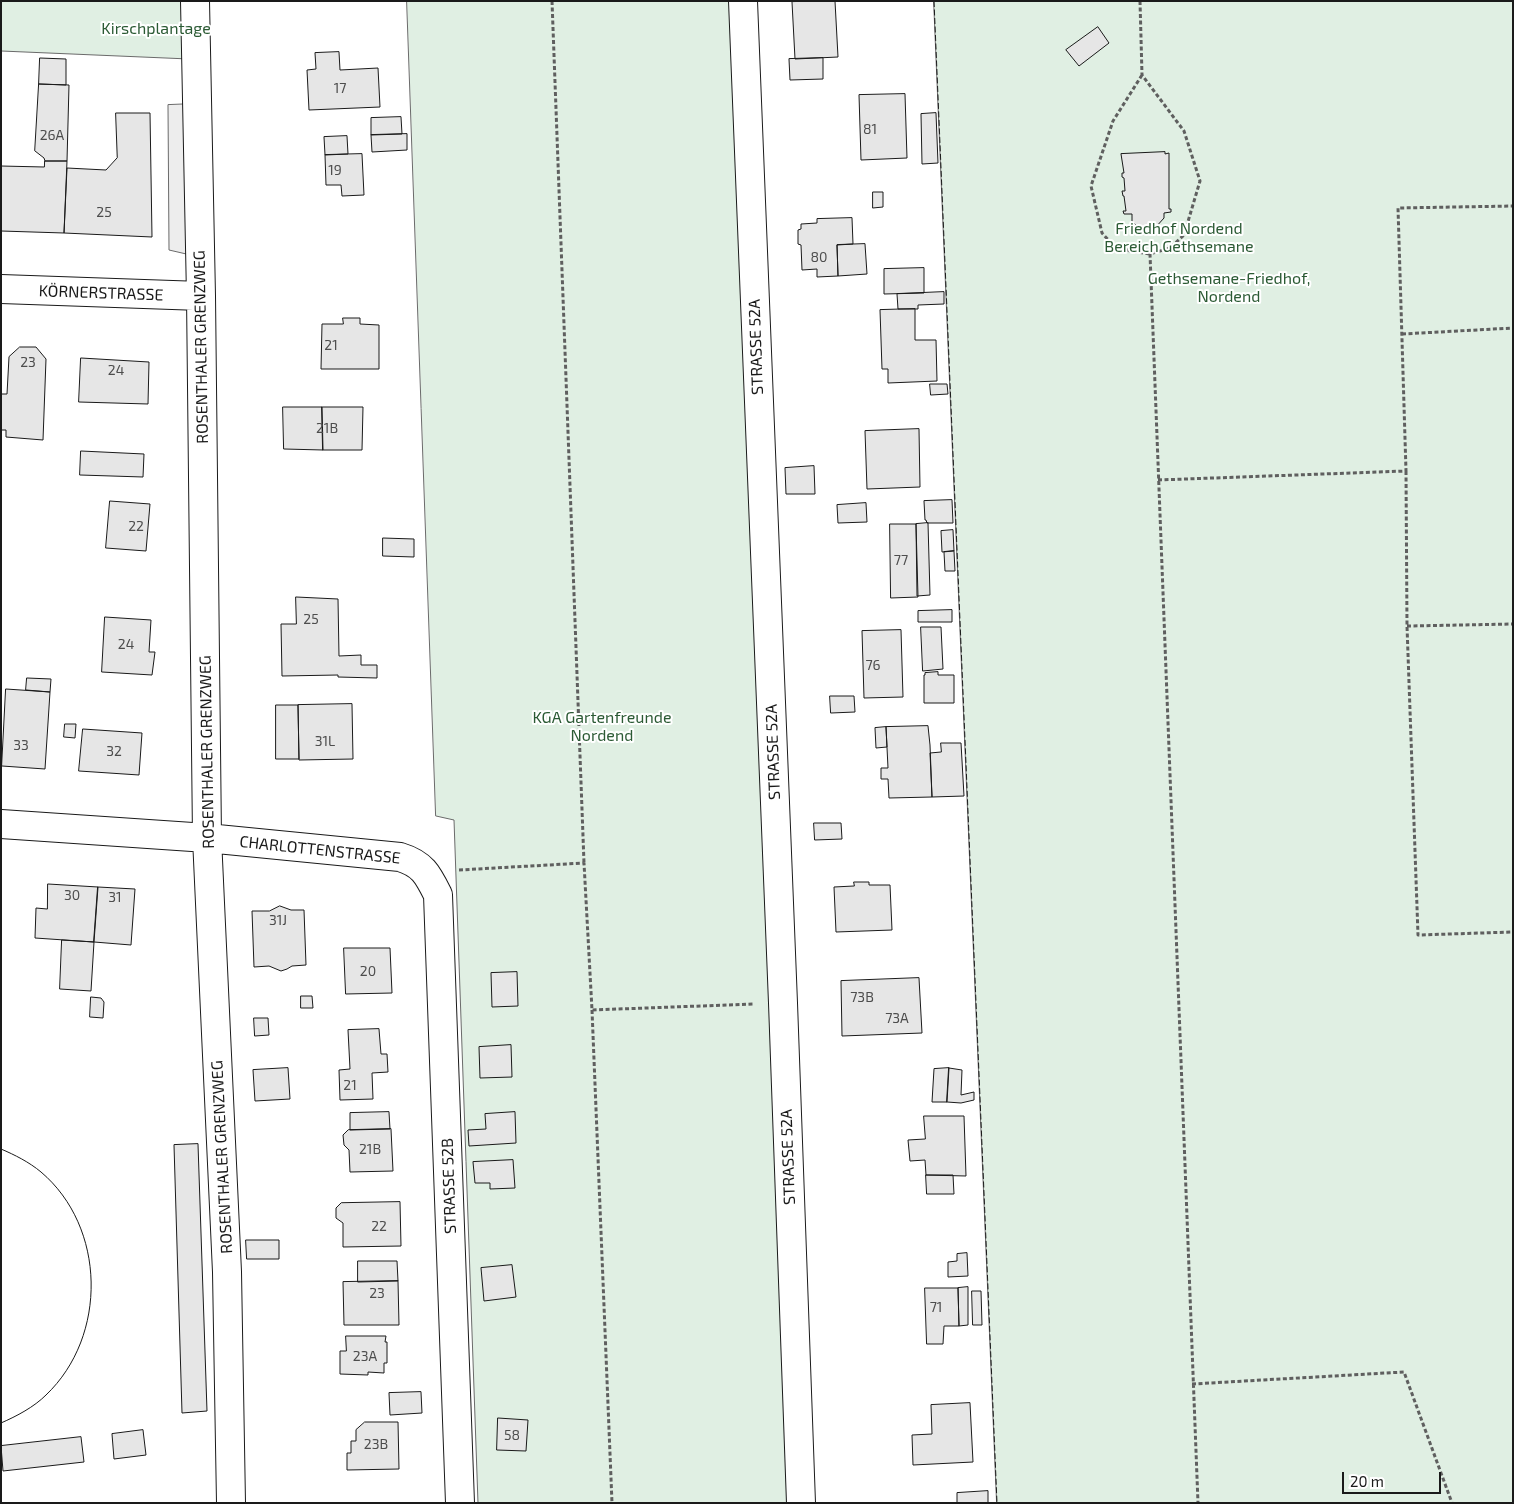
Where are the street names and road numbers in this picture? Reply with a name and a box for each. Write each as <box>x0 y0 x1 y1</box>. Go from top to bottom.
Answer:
street label: ROSENTHALER GRENZWEG <box>190 250 212 444</box>
street label: KÖRNERSTRASSE <box>38 281 164 305</box>
street label: STRASSE 52A <box>745 299 767 395</box>
street label: ROSENTHALER GRENZWEG <box>196 655 218 849</box>
street label: STRASSE 52A <box>762 704 784 800</box>
street label: CHARLOTTENSTRASSE <box>238 832 402 868</box>
street label: ROSENTHALER GRENZWEG <box>207 1060 237 1254</box>
street label: STRASSE 52A <box>777 1109 799 1205</box>
street label: STRASSE 52B <box>438 1138 460 1234</box>

